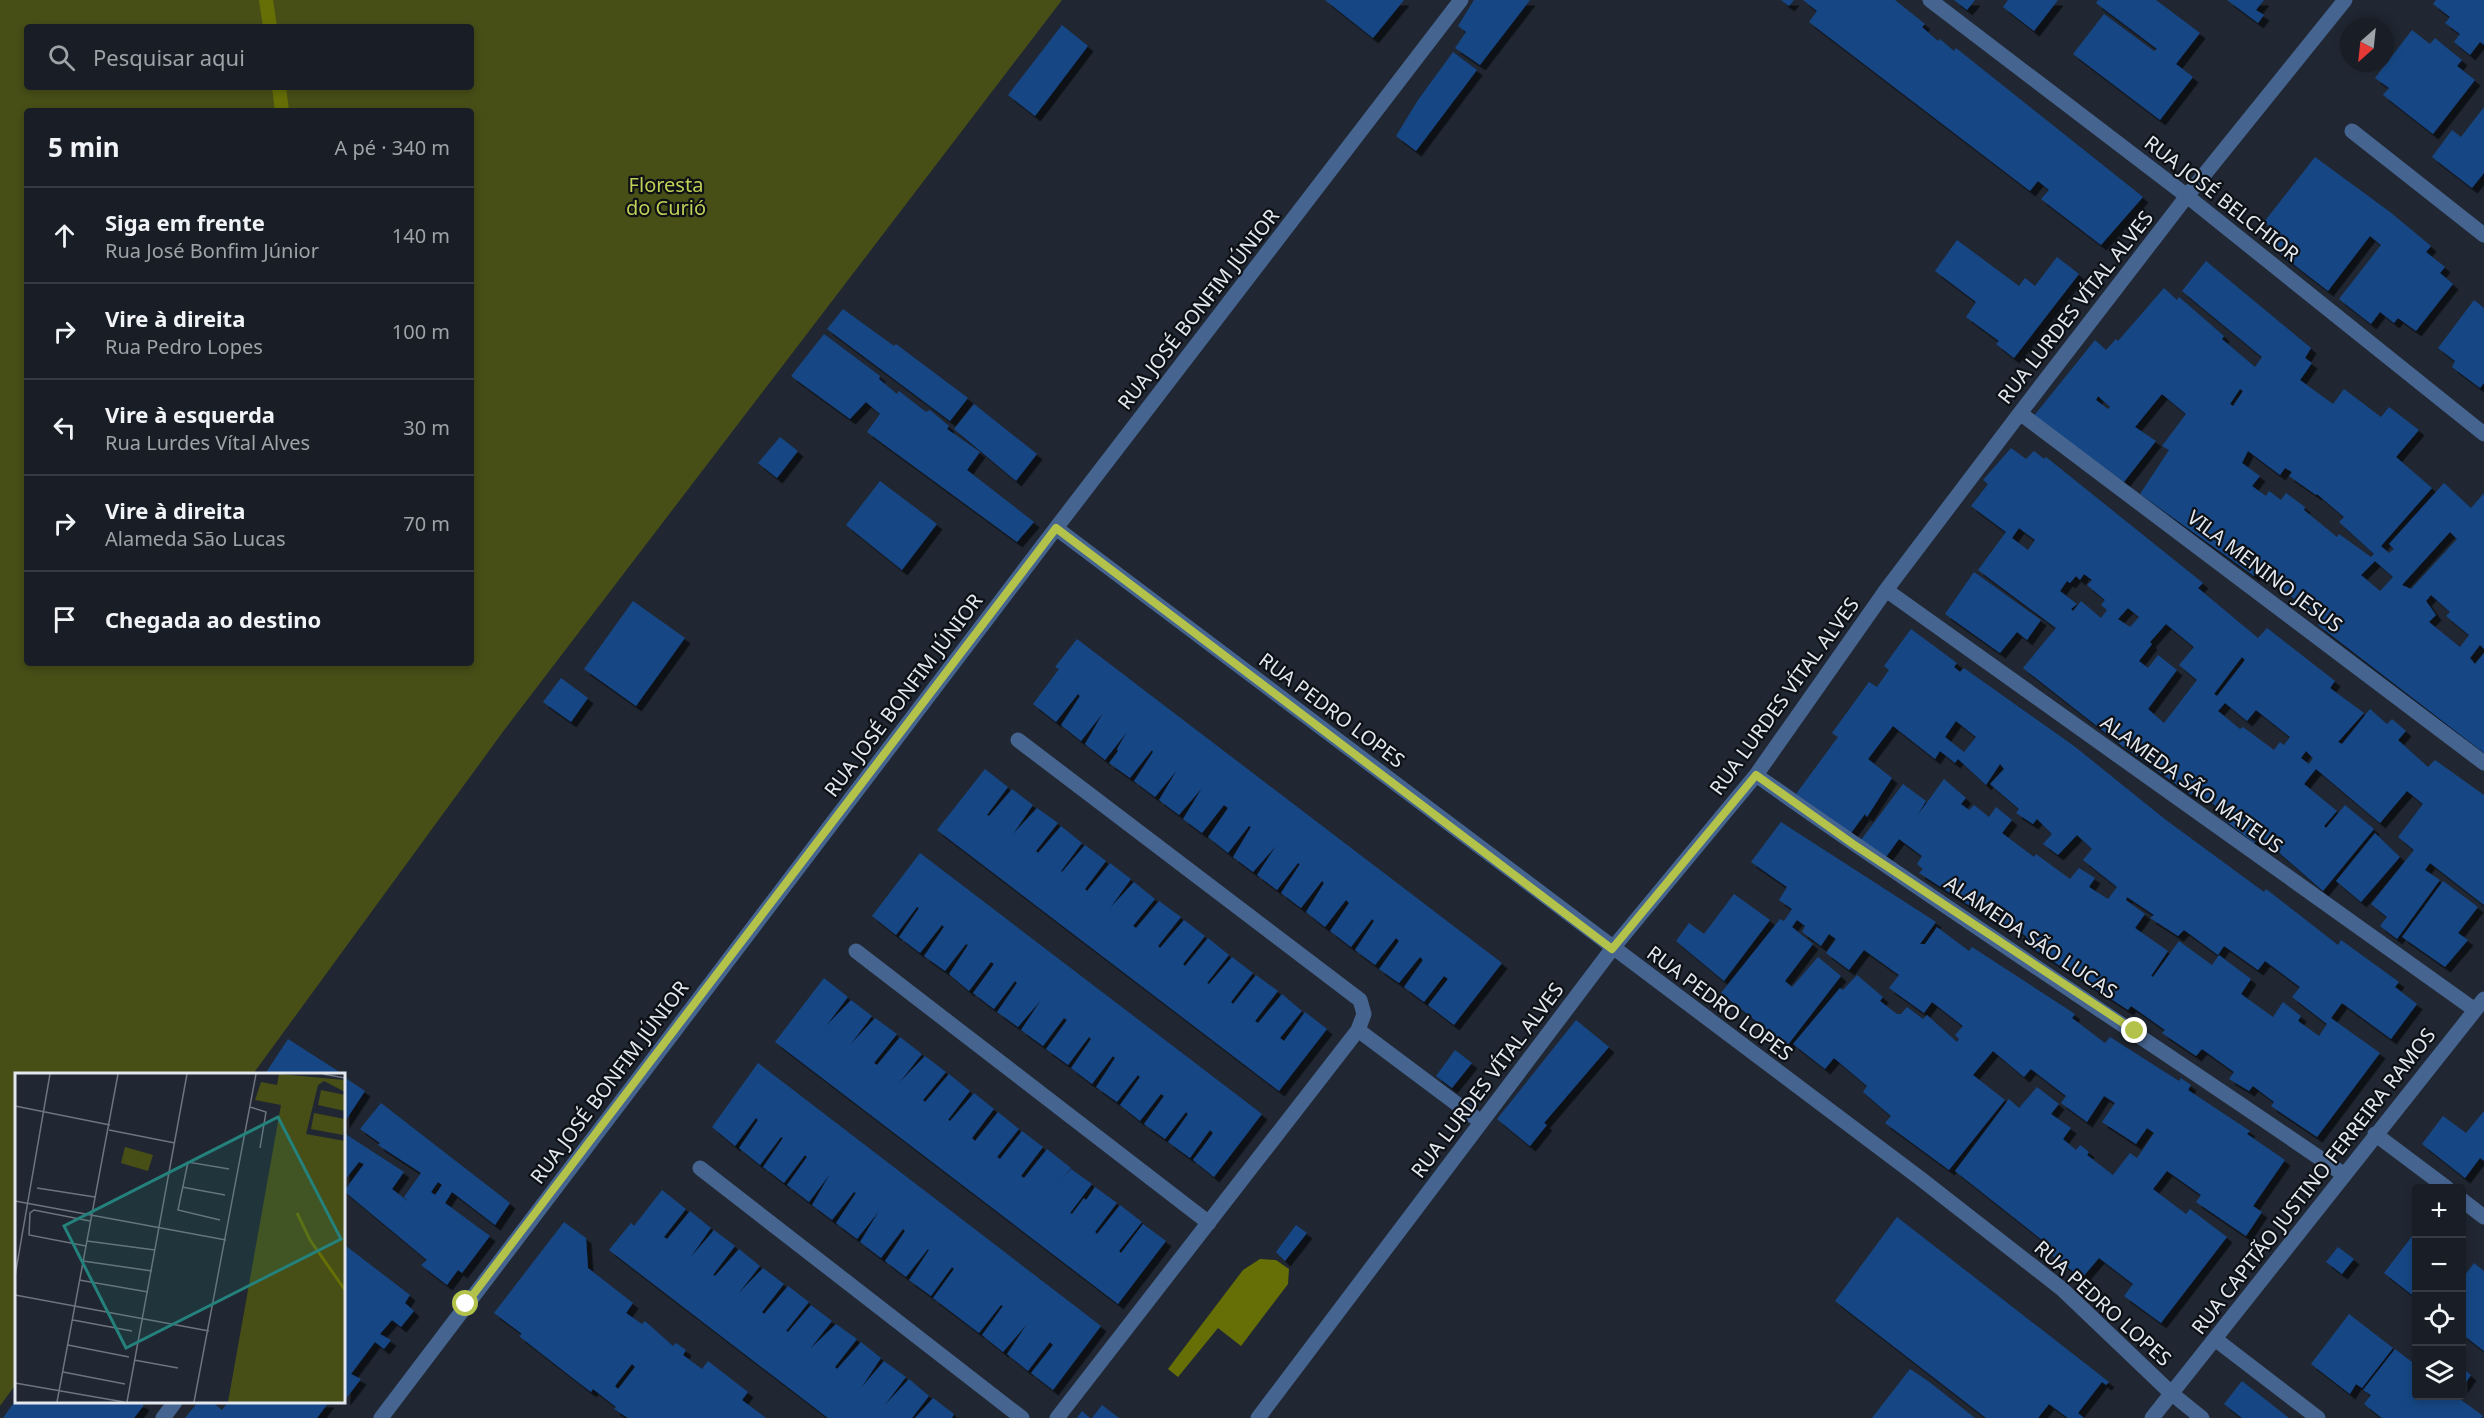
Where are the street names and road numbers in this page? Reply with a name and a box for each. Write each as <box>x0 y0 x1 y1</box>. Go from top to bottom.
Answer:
street label: RUA JOSÉ BELCHIOR <box>2139 129 2305 267</box>
street label: RUA JOSÉ BONFIM JÚNIOR <box>1111 203 1285 415</box>
street label: RUA LURDES VÍTAL ALVES <box>1991 205 2159 409</box>
street label: VILA MENINO JESUS <box>2182 504 2348 638</box>
street label: RUA JOSÉ BONFIM JÚNIOR <box>818 588 989 802</box>
street label: RUA LURDES VÍTAL ALVES <box>1703 592 1865 800</box>
street label: RUA PEDRO LOPES <box>1254 646 1410 774</box>
street label: ALAMEDA SÃO MATEUS <box>2095 709 2289 859</box>
street label: ALAMEDA SÃO LUCAS <box>1939 869 2123 1005</box>
street label: RUA PEDRO LOPES <box>1642 939 1798 1067</box>
street label: RUA JOSÉ BONFIM JÚNIOR <box>524 975 695 1189</box>
street label: RUA LURDES VÍTAL ALVES <box>1405 977 1569 1183</box>
street label: RUA CAPITÃO JUSTINO FERREIRA RAMOS <box>2185 1022 2441 1340</box>
street label: RUA PEDRO LOPES <box>2029 1234 2177 1372</box>

